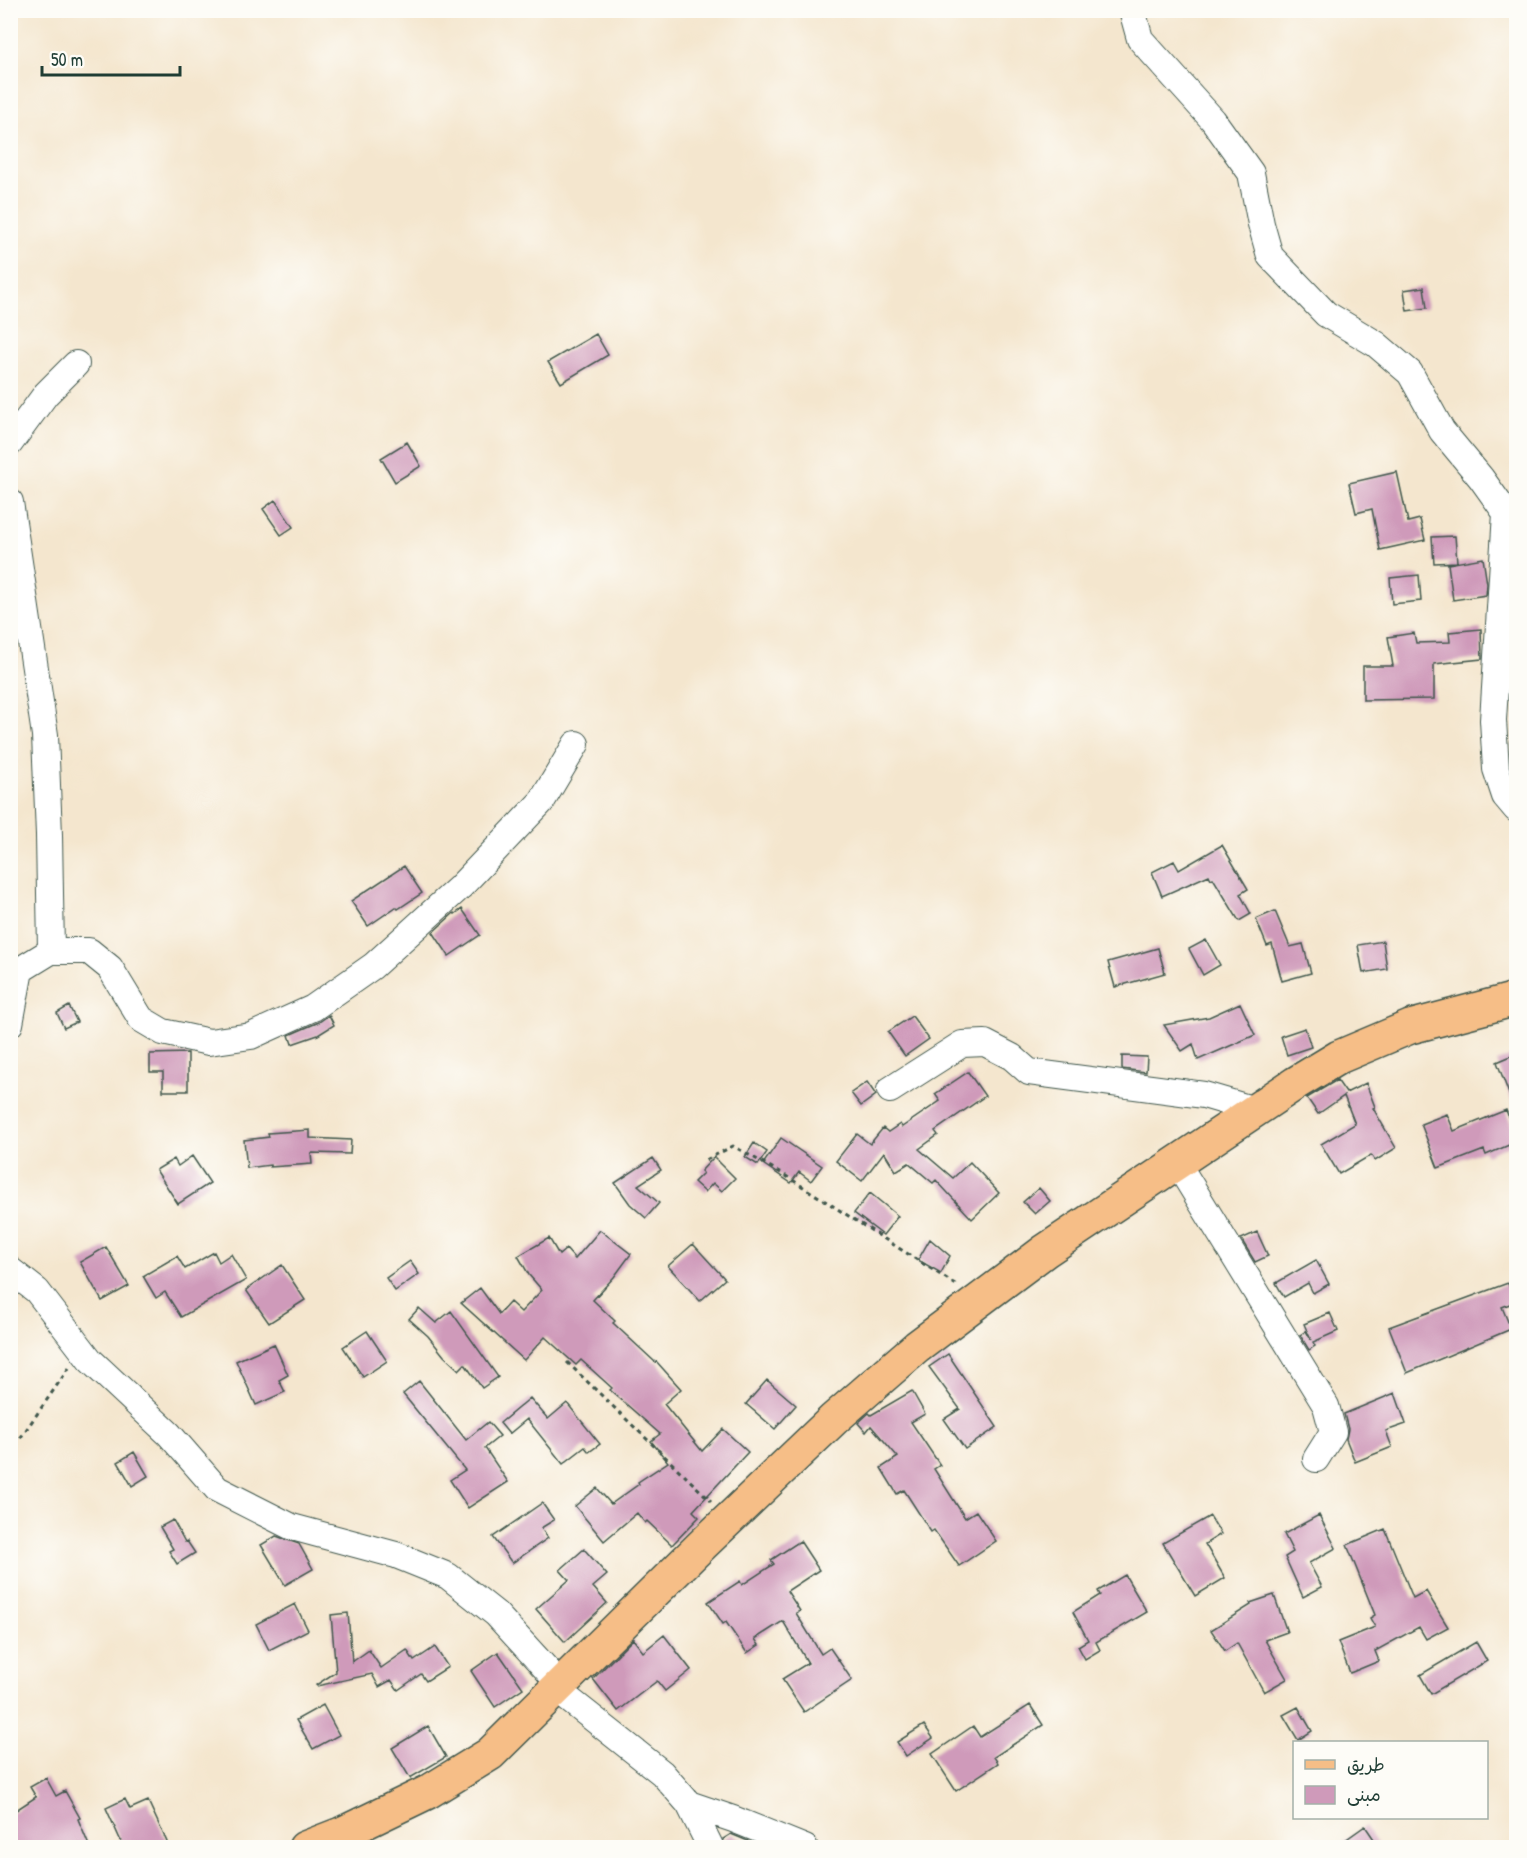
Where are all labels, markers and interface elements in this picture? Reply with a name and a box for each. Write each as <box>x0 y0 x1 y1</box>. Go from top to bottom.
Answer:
scale bar <box>42 39 180 77</box>
text: 50 m <box>51 47 83 72</box>
legend <box>1293 1741 1488 1819</box>
text: طريق <box>1347 1752 1385 1777</box>
text: مبنى <box>1347 1782 1381 1807</box>

